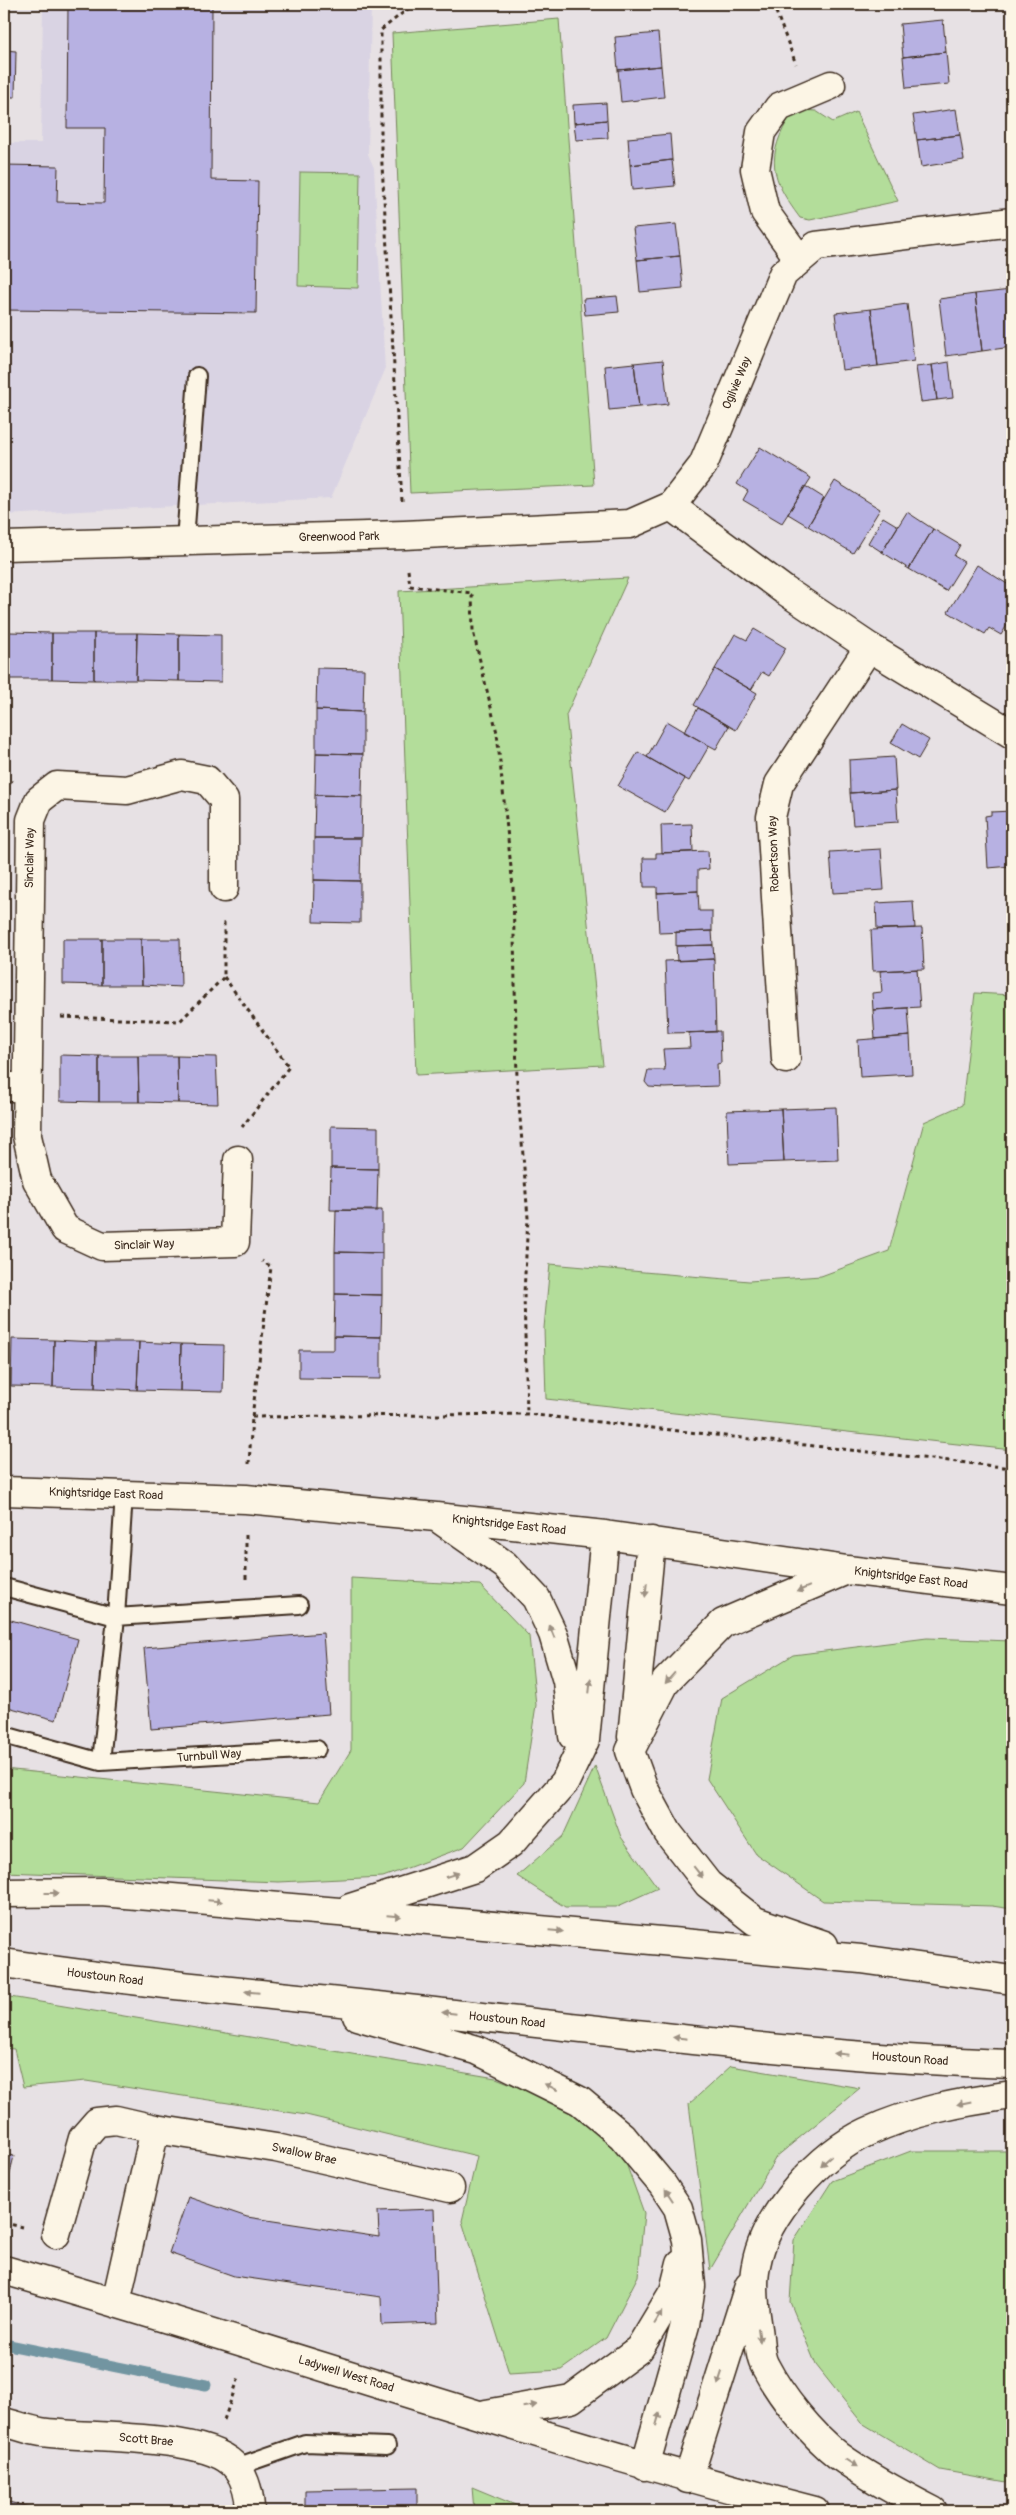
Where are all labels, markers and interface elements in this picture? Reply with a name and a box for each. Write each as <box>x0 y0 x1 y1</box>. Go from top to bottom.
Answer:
street label: Ogilvie Way <box>719 354 755 412</box>
street label: Greenwood Park <box>298 529 380 545</box>
street label: Robertson Way <box>765 816 783 892</box>
street label: Sinclair Way <box>22 828 38 888</box>
street label: Sinclair Way <box>114 1236 174 1254</box>
street label: Knightsridge East Road <box>49 1485 164 1503</box>
street label: Knightsridge East Road <box>451 1512 567 1538</box>
street label: Knightsridge East Road <box>853 1564 969 1592</box>
one-way arrow <box>642 1582 650 1598</box>
one-way arrow <box>795 1585 810 1593</box>
one-way arrow <box>547 1625 555 1639</box>
one-way arrow <box>665 1671 676 1684</box>
one-way arrow <box>586 1677 594 1693</box>
street label: Turnbull Way <box>176 1746 242 1766</box>
one-way arrow <box>693 1865 704 1878</box>
one-way arrow <box>445 1871 460 1879</box>
one-way arrow <box>45 1889 61 1897</box>
one-way arrow <box>207 1898 223 1906</box>
one-way arrow <box>386 1913 402 1921</box>
one-way arrow <box>548 1927 564 1935</box>
street label: Houstoun Road <box>66 1965 144 1989</box>
one-way arrow <box>244 1988 260 1996</box>
one-way arrow <box>440 2009 456 2017</box>
street label: Houstoun Road <box>468 2009 546 2031</box>
one-way arrow <box>671 2034 687 2042</box>
street label: Houstoun Road <box>871 2049 949 2069</box>
one-way arrow <box>833 2050 849 2058</box>
one-way arrow <box>544 2083 559 2091</box>
one-way arrow <box>956 2099 972 2107</box>
street label: Swallow Brae <box>270 2140 338 2168</box>
one-way arrow <box>820 2155 832 2167</box>
one-way arrow <box>665 2188 674 2202</box>
one-way arrow <box>653 2311 662 2324</box>
one-way arrow <box>755 2327 763 2343</box>
street label: Ladywell West Road <box>296 2352 396 2396</box>
one-way arrow <box>715 2371 723 2386</box>
one-way arrow <box>522 2402 537 2410</box>
one-way arrow <box>654 2412 662 2427</box>
street label: Scott Brae <box>118 2430 174 2450</box>
one-way arrow <box>844 2458 857 2467</box>

